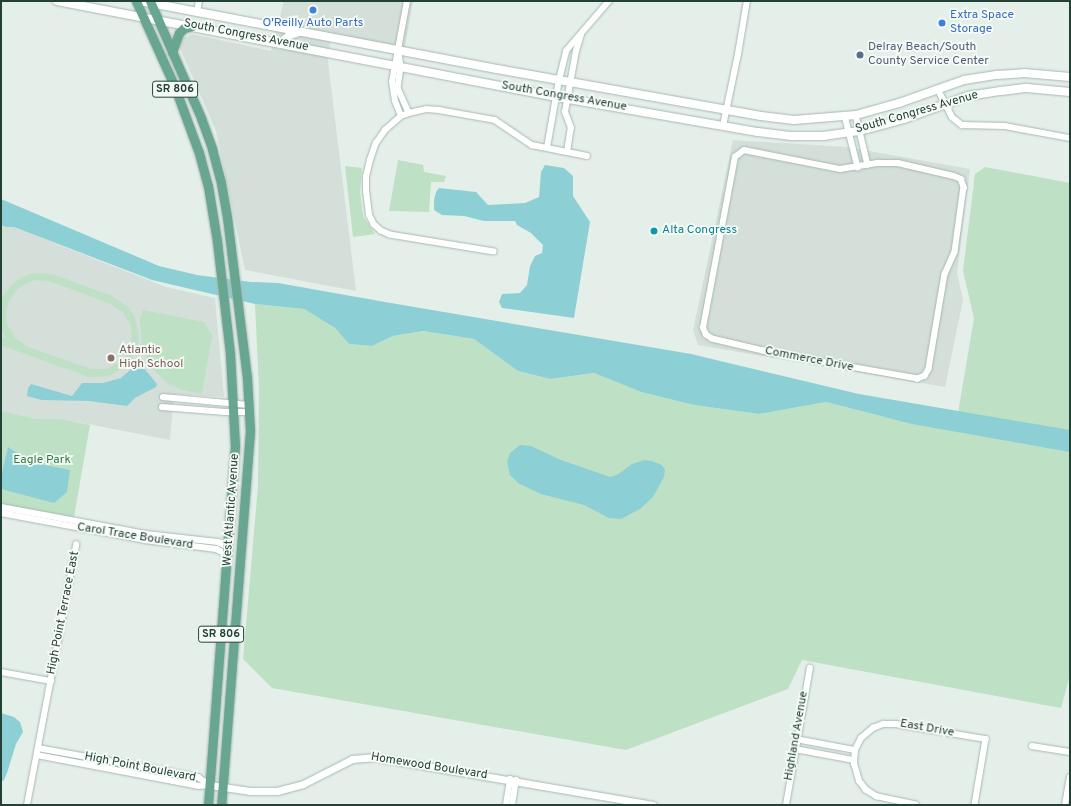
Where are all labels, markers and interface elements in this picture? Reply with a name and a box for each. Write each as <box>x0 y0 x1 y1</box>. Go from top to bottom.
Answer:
marker: O'Reilly Auto Parts <box>308 5 318 15</box>
place label: Extra Space Storage <box>950 9 1014 37</box>
street label: South Congress Avenue <box>182 17 310 55</box>
place label: O'Reilly Auto Parts <box>262 17 364 31</box>
marker: Extra Space Storage <box>937 18 947 28</box>
place label: Delray Beach/South County Service Center <box>868 41 989 69</box>
marker: Delray Beach/South County Service Center <box>855 50 865 60</box>
street label: South Congress Avenue <box>500 79 628 115</box>
road number: SR 806 <box>152 80 198 98</box>
street label: South Congress Avenue <box>854 89 980 137</box>
place label: Alta Congress <box>662 224 737 238</box>
marker: Alta Congress <box>649 226 659 236</box>
place label: Atlantic High School <box>119 344 183 372</box>
street label: Commerce Drive <box>764 344 854 376</box>
marker: Atlantic High School <box>106 353 116 363</box>
street label: West Atlantic Avenue <box>221 453 243 567</box>
park label: Eagle Park <box>13 454 71 468</box>
street label: Carol Trace Boulevard <box>76 521 194 553</box>
street label: High Point Terrace East <box>45 550 83 676</box>
road number: SR 806 <box>198 625 244 643</box>
street label: Highland Avenue <box>782 690 812 782</box>
street label: East Drive <box>899 717 955 741</box>
street label: High Point Boulevard <box>83 750 197 786</box>
street label: Homewood Boulevard <box>370 751 488 783</box>

